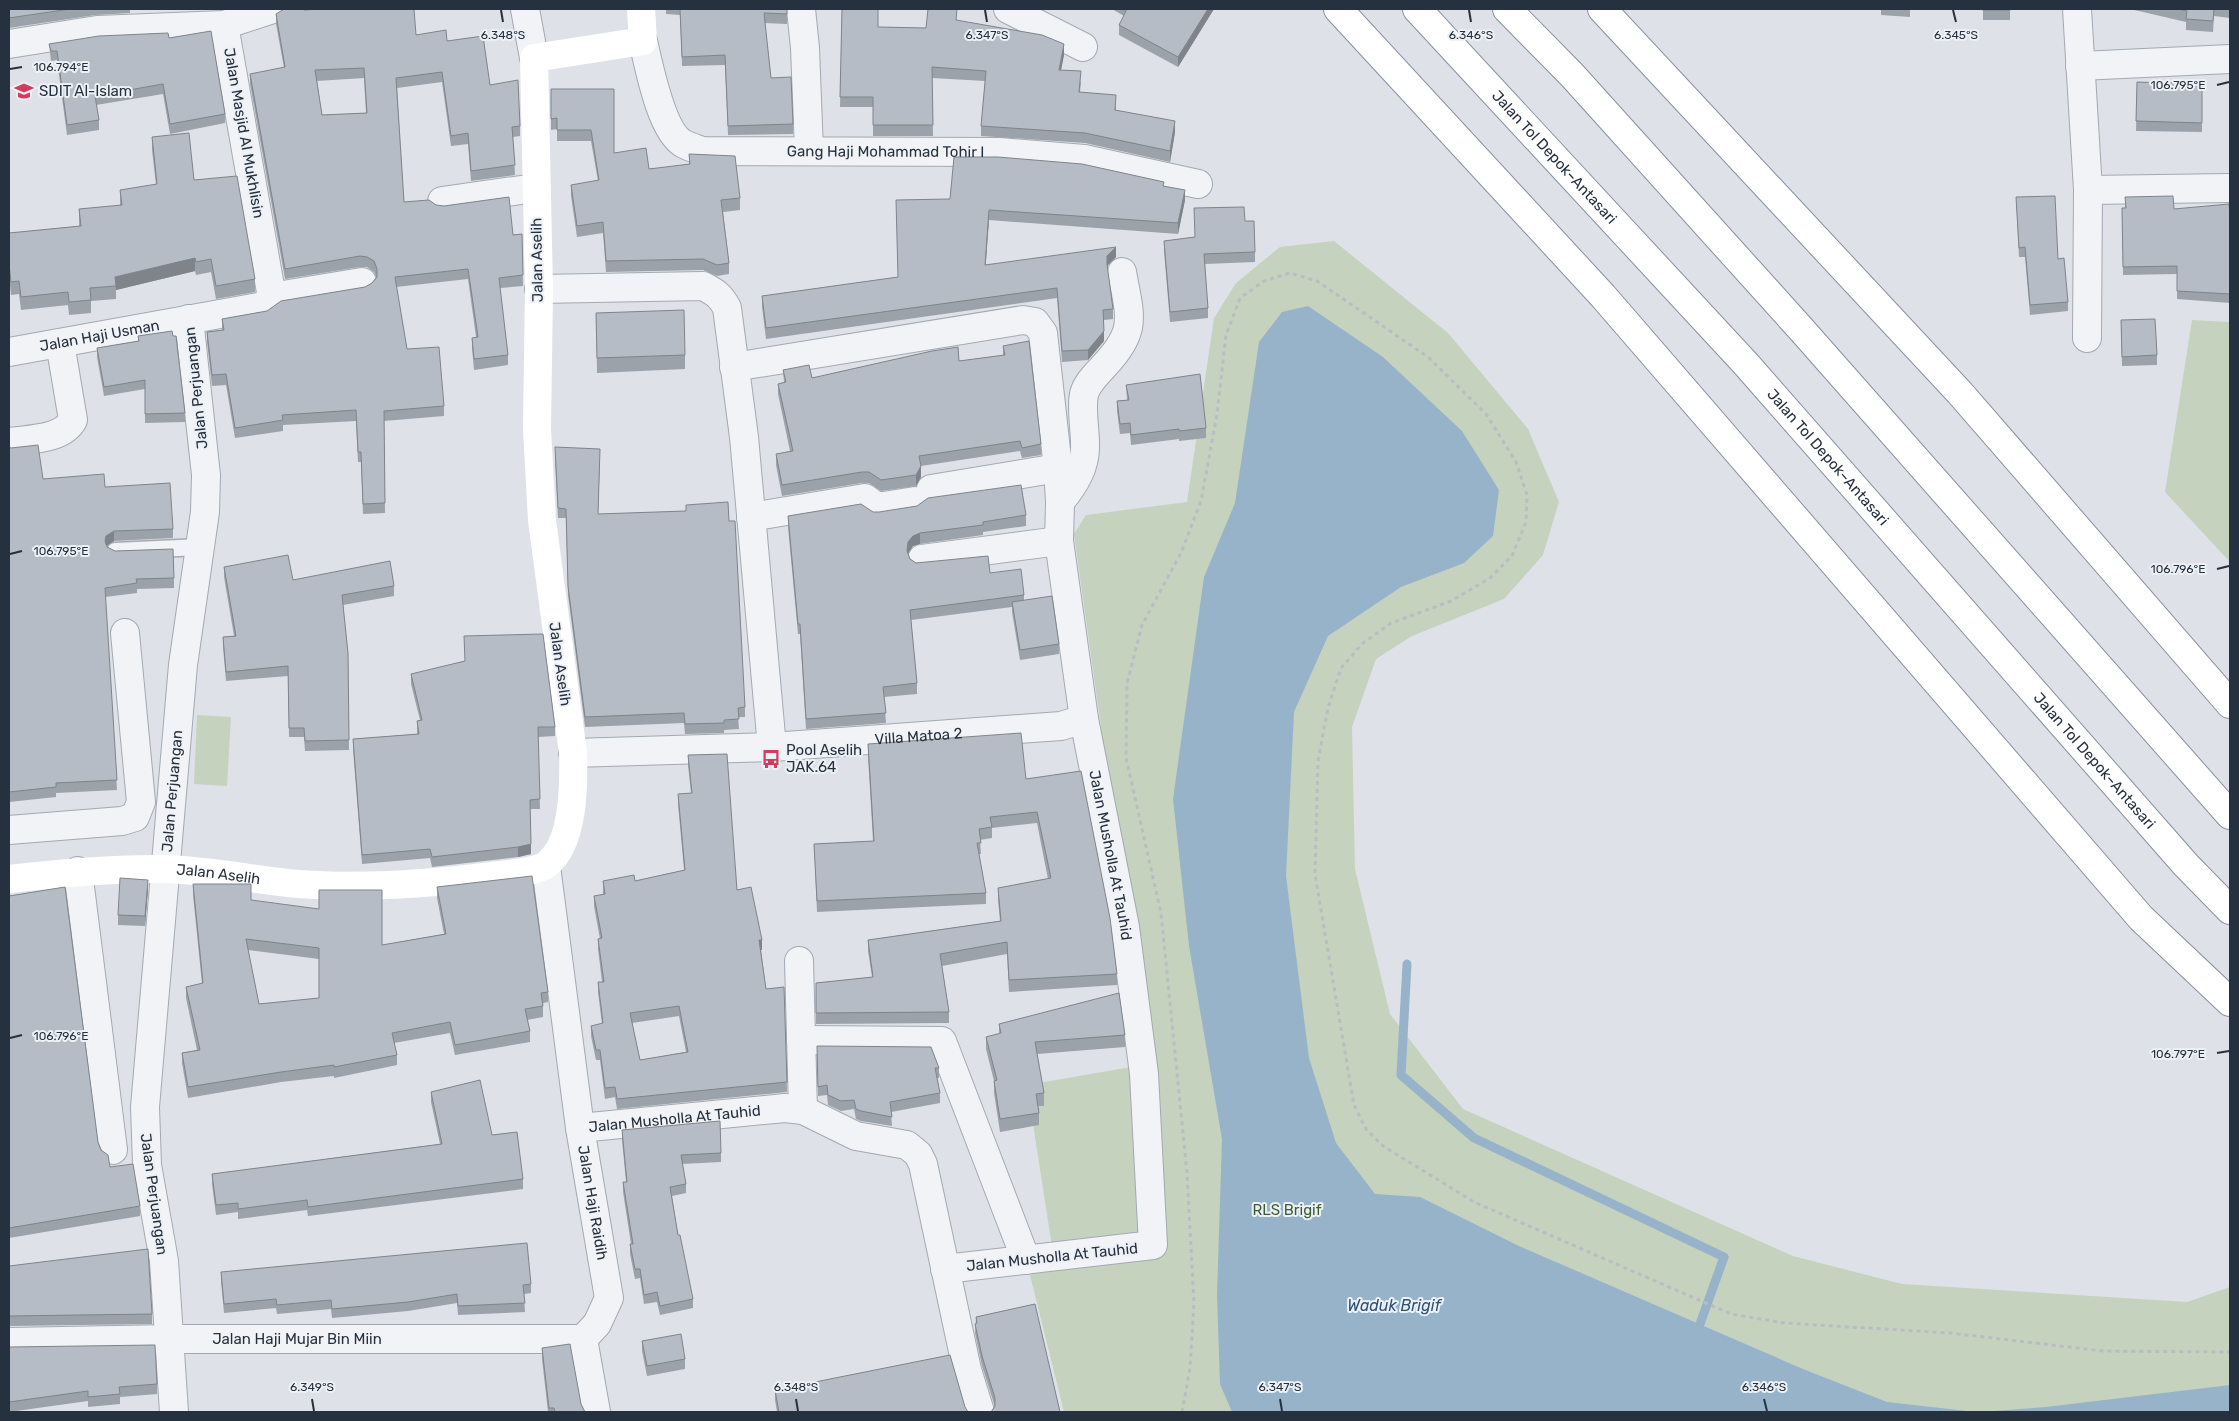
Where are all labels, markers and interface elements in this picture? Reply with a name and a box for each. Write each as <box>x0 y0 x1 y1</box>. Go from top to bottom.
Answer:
text: 6.348°S <box>481 28 525 42</box>
text: 6.347°S <box>966 28 1009 42</box>
text: 6.346°S <box>1449 28 1493 42</box>
text: 6.345°S <box>1934 28 1978 42</box>
street label: Jalan Masjid Al Mukhlisin <box>220 46 268 220</box>
text: 106.794°E <box>33 60 89 74</box>
text: 106.795°E <box>2151 78 2205 92</box>
school or university icon: SDIT Al-Islam <box>13 80 35 102</box>
place label: SDIT Al-Islam <box>39 82 132 100</box>
street label: Jalan Tol Depok–Antasari <box>1488 87 1621 228</box>
street label: Gang Haji Mohammad Tohir I <box>787 142 984 161</box>
street label: Jalan Aselih <box>527 218 547 302</box>
street label: Jalan Haji Usman <box>38 316 161 355</box>
street label: Jalan Perjuangan <box>181 326 211 450</box>
street label: Jalan Tol Depok–Antasari <box>1763 385 1892 529</box>
text: 106.795°E <box>34 544 88 558</box>
text: 106.796°E <box>2151 562 2205 576</box>
street label: Jalan Aselih <box>545 621 575 707</box>
street label: Jalan Tol Depok–Antasari <box>2030 689 2159 833</box>
street label: Villa Matoa 2 <box>874 724 963 749</box>
street label: Jalan Perjuangan <box>158 729 186 853</box>
place label: Pool Aselih JAK.64 <box>786 741 862 776</box>
bus stop icon: Pool Aselih JAK.64 <box>760 748 782 770</box>
street label: Jalan Musholla At Tauhid <box>1085 769 1136 941</box>
street label: Jalan Aselih <box>176 860 262 888</box>
text: 106.796°E <box>34 1029 88 1043</box>
text: 106.797°E <box>2151 1047 2205 1061</box>
street label: Jalan Musholla At Tauhid <box>588 1101 761 1136</box>
street label: Jalan Perjuangan <box>137 1132 171 1256</box>
street label: Jalan Haji Raidih <box>574 1144 611 1262</box>
park label: RLS Brigif <box>1253 1201 1322 1219</box>
street label: Jalan Musholla At Tauhid <box>965 1239 1139 1275</box>
water label: Waduk Brigif <box>1347 1296 1443 1315</box>
street label: Jalan Haji Mujar Bin Miin <box>212 1330 382 1348</box>
text: 6.349°S <box>290 1380 334 1394</box>
text: 6.348°S <box>774 1380 818 1394</box>
text: 6.347°S <box>1259 1380 1302 1394</box>
text: 6.346°S <box>1742 1380 1786 1394</box>

